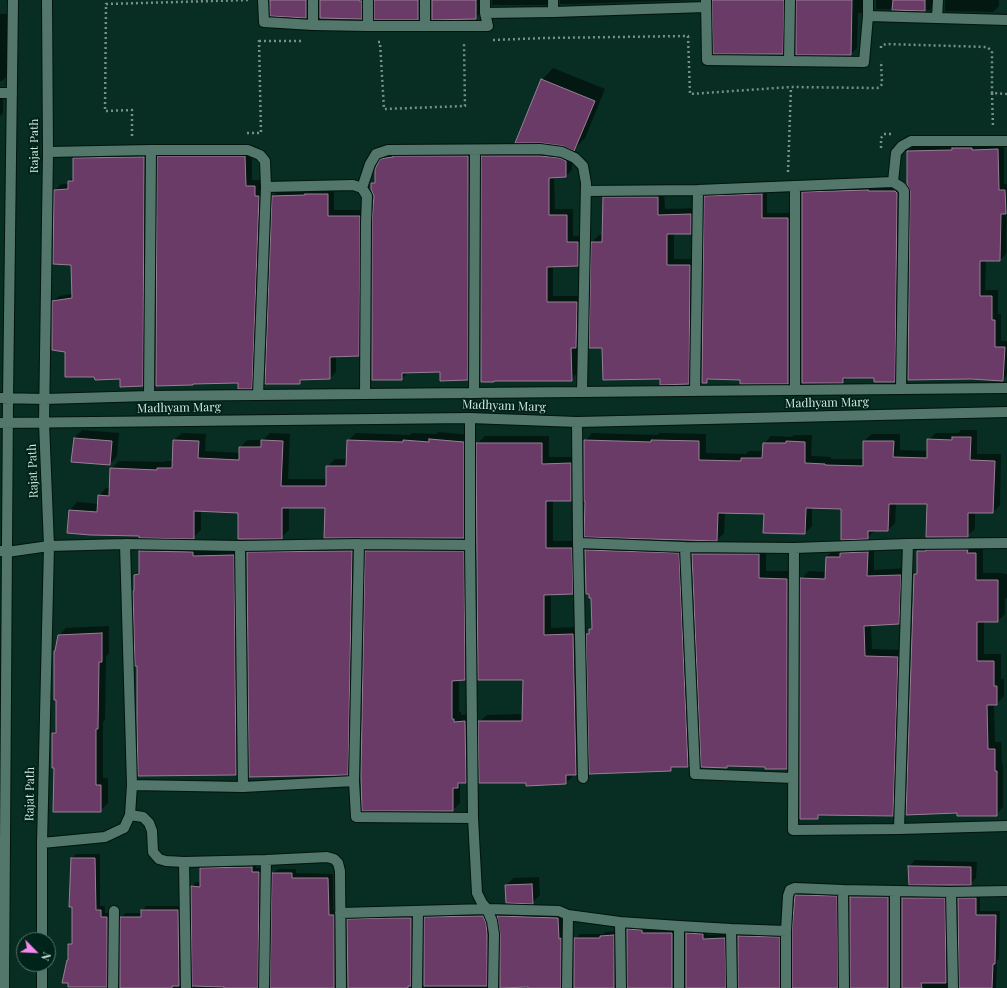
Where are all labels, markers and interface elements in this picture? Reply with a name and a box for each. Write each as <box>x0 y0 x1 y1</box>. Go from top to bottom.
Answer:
street label: Rajat Path <box>27 119 41 173</box>
street label: Madhyam Marg <box>785 395 869 411</box>
street label: Madhyam Marg <box>462 397 546 415</box>
street label: Madhyam Marg <box>137 400 221 416</box>
street label: Rajat Path <box>25 444 41 498</box>
street label: Rajat Path <box>22 767 38 821</box>
north arrow <box>16 932 56 972</box>
text: N <box>38 950 55 963</box>

